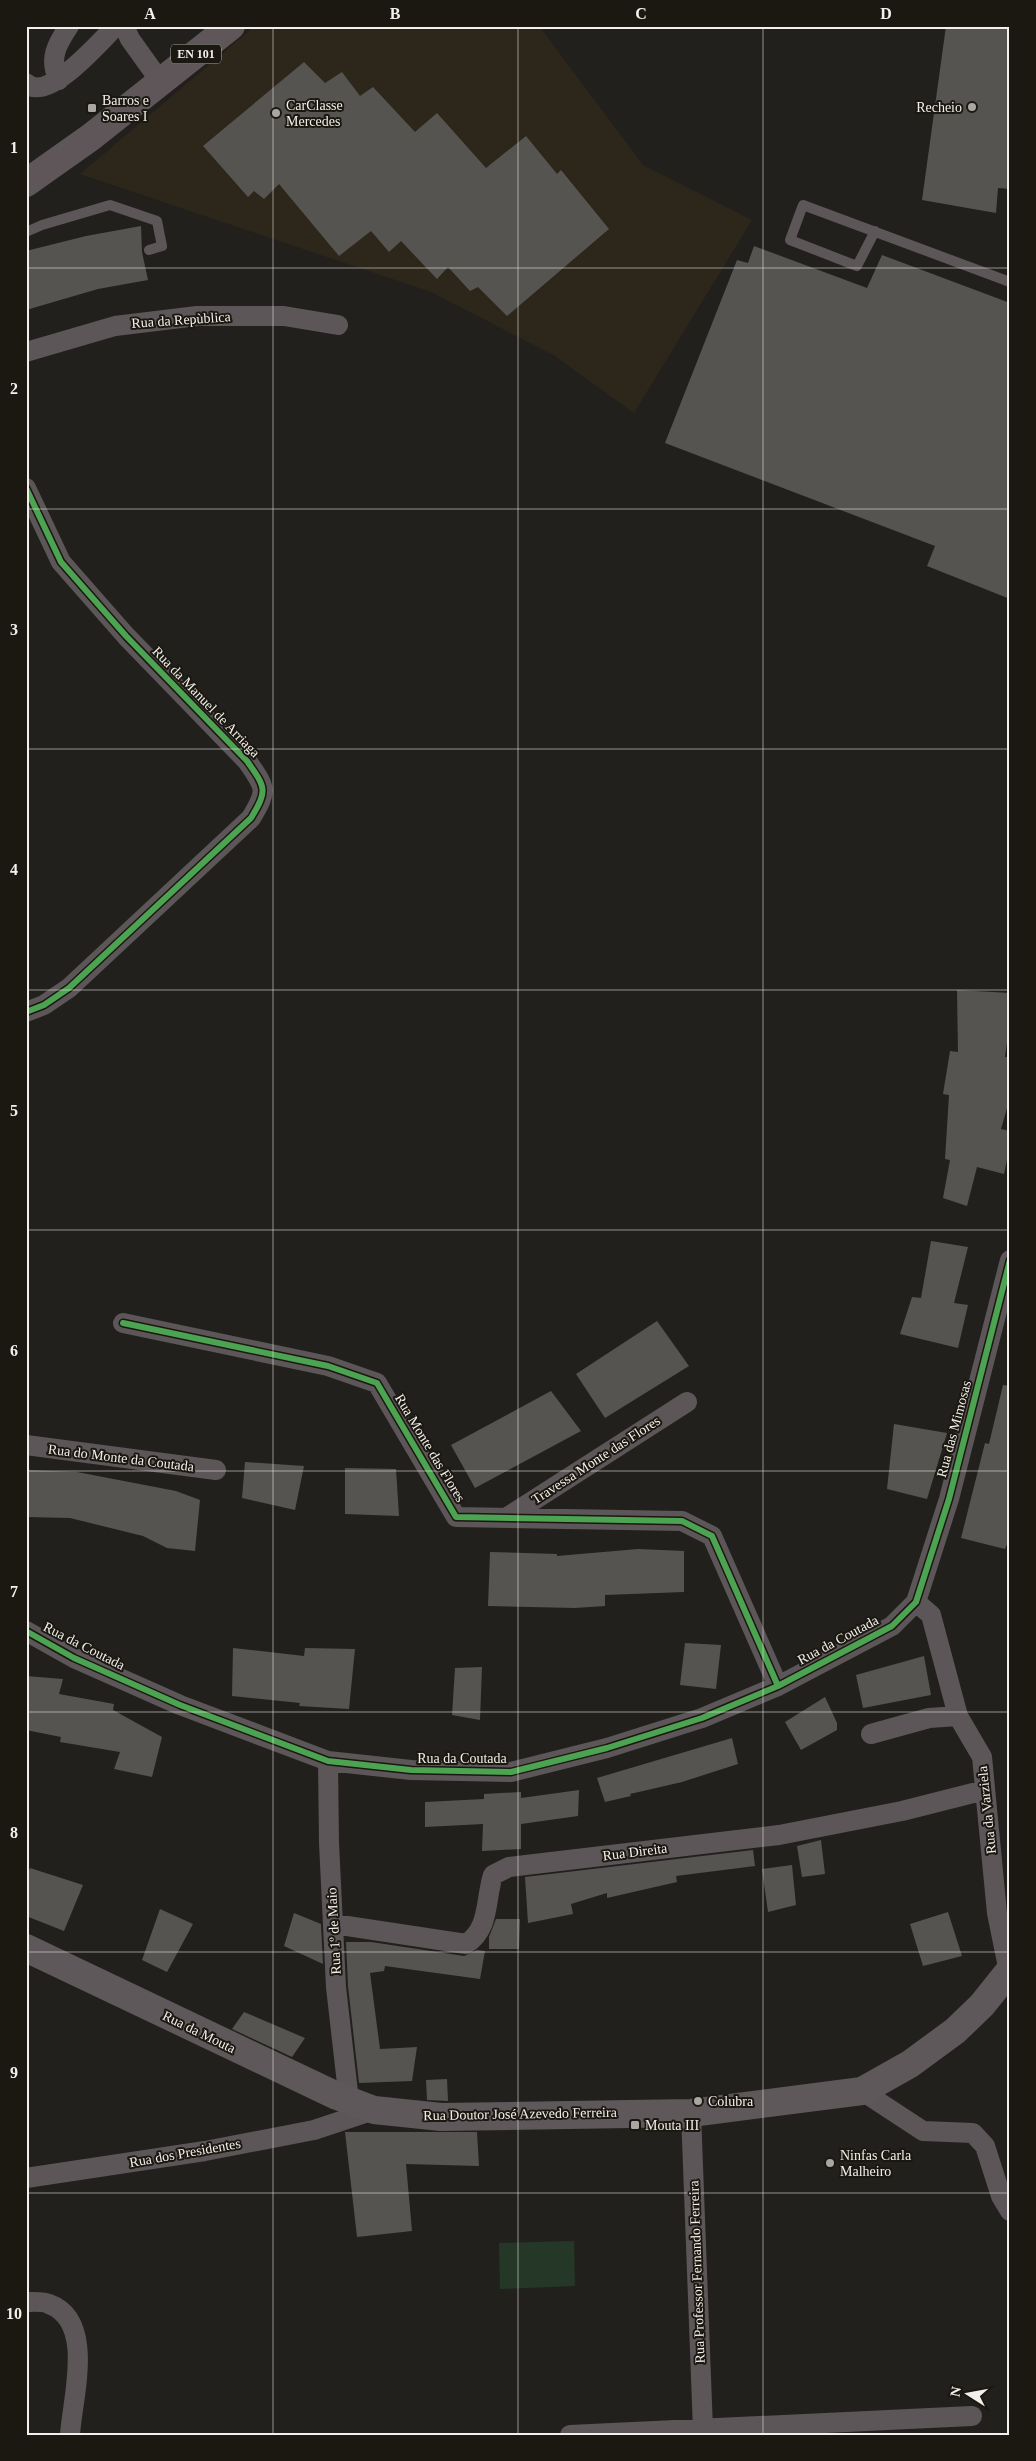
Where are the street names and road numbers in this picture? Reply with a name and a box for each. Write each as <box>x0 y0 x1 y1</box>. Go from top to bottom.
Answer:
road number: EN 101 <box>171 44 221 64</box>
street label: Rua da Repùblica <box>131 309 232 331</box>
street label: Rua da Manuel de Arriaga <box>149 644 263 761</box>
street label: Rua das Mimosas <box>934 1379 974 1479</box>
street label: Rua Monte das Flores <box>392 1391 468 1505</box>
street label: Travessa Monte das Flores <box>529 1413 663 1507</box>
street label: Rua do Monte da Coutada <box>47 1442 196 1474</box>
street label: Rua da Coutada <box>795 1612 882 1668</box>
street label: Rua da Coutada <box>41 1619 128 1673</box>
street label: Rua da Coutada <box>417 1751 507 1766</box>
street label: Rua da Varziela <box>975 1764 999 1855</box>
street label: Rua Direita <box>602 1841 669 1863</box>
street label: Rua 1º de Maio <box>324 1887 344 1975</box>
street label: Rua da Mouta <box>160 2008 239 2056</box>
street label: Rua Doutor José Azevedo Ferreira <box>423 2105 618 2123</box>
street label: Rua dos Presidentes <box>128 2136 242 2170</box>
street label: Rua Professor Fernando Ferreira <box>686 2179 708 2364</box>

